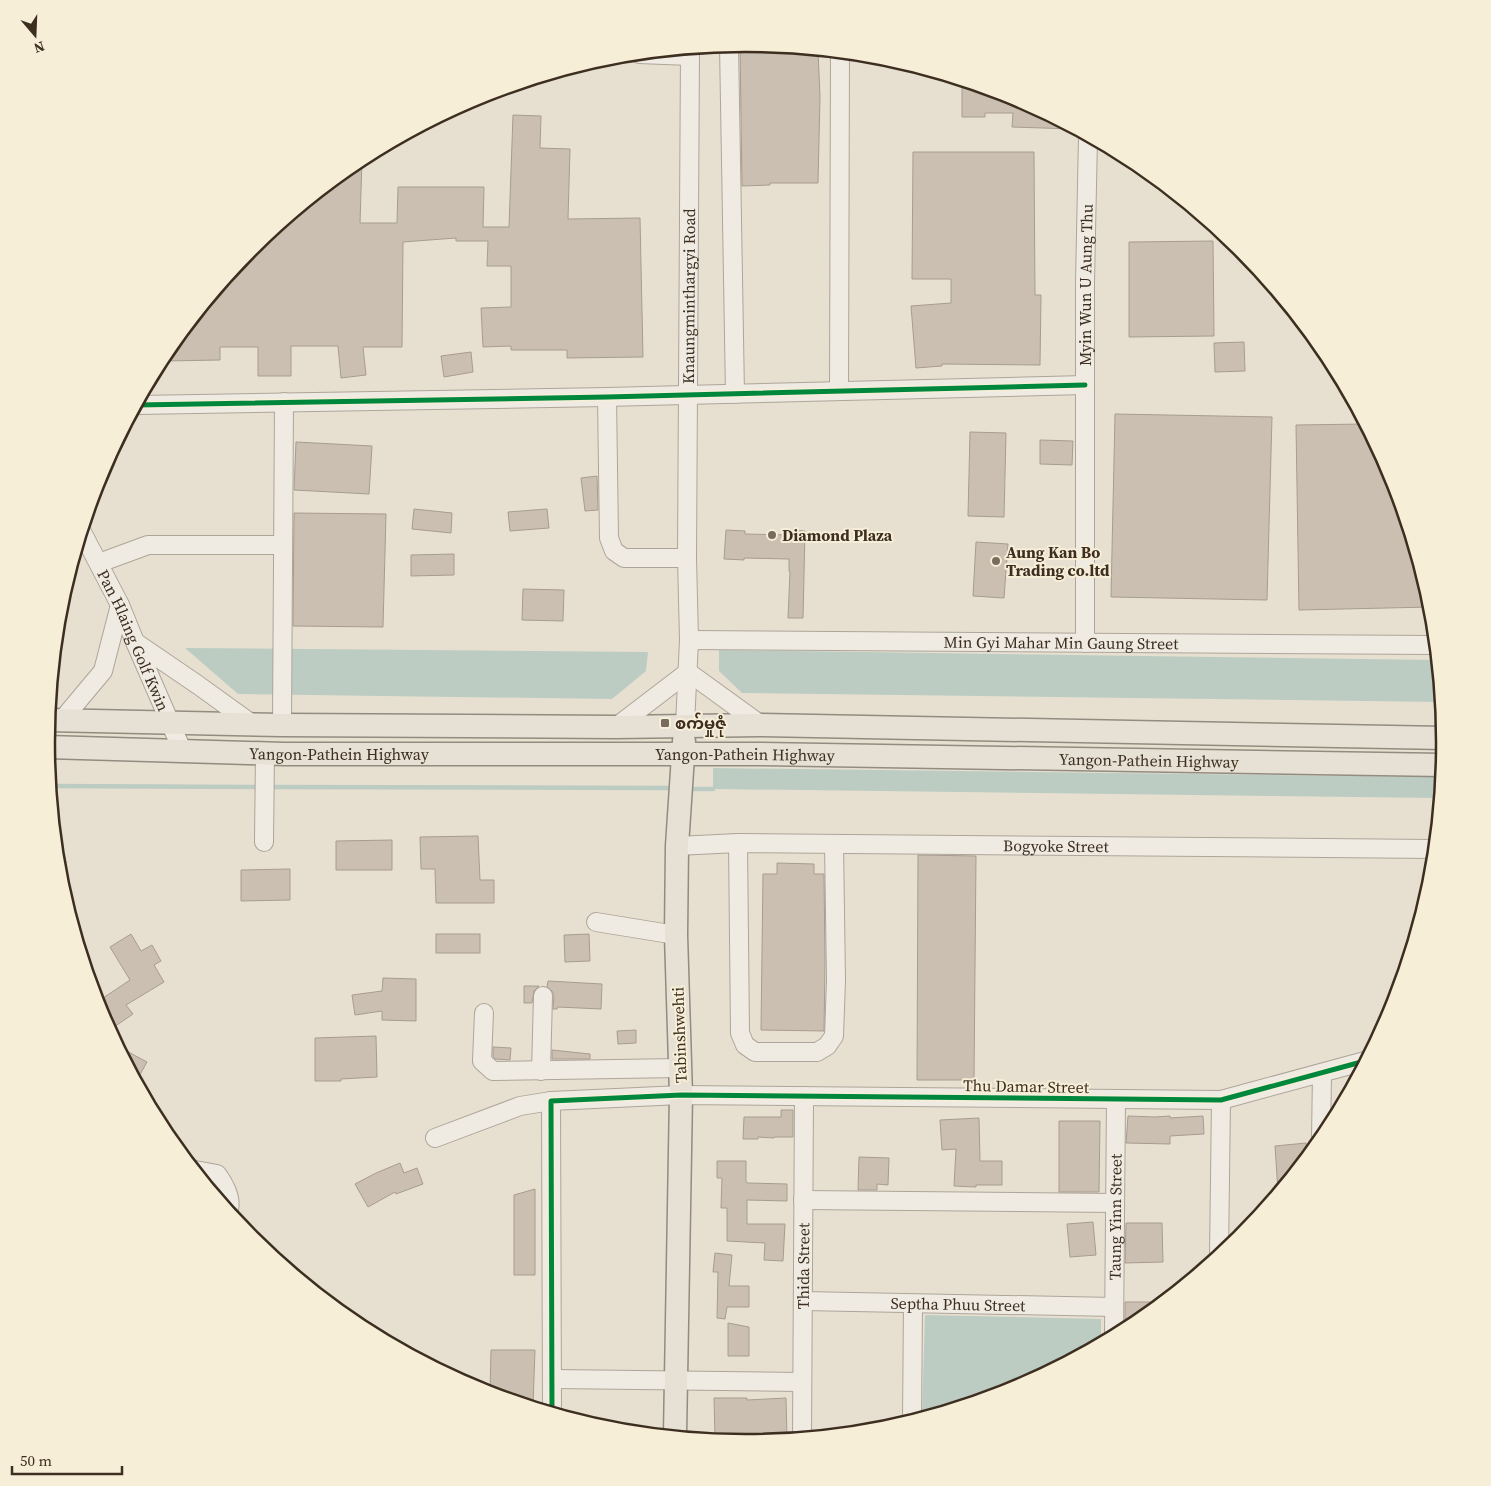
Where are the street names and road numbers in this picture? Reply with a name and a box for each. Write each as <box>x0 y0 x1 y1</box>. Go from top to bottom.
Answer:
street label: Myin Wun U Aung Thu <box>1074 204 1098 366</box>
street label: Knaungminthargyi Road <box>677 208 700 384</box>
street label: Pan Hlaing Golf Kwin <box>92 565 175 715</box>
street label: Min Gyi Mahar Min Gaung Street <box>943 631 1179 654</box>
street label: Yangon-Pathein Highway <box>249 742 430 765</box>
street label: Yangon-Pathein Highway <box>655 743 836 766</box>
street label: Yangon-Pathein Highway <box>1059 748 1240 773</box>
street label: Bogyoke Street <box>1003 834 1110 857</box>
street label: Tabinshwehti <box>666 986 692 1083</box>
street label: Thu Damar Street <box>963 1074 1090 1098</box>
street label: Taung Yinn Street <box>1103 1153 1127 1280</box>
street label: Thida Street <box>792 1222 814 1309</box>
street label: Septha Phuu Street <box>890 1292 1026 1316</box>

